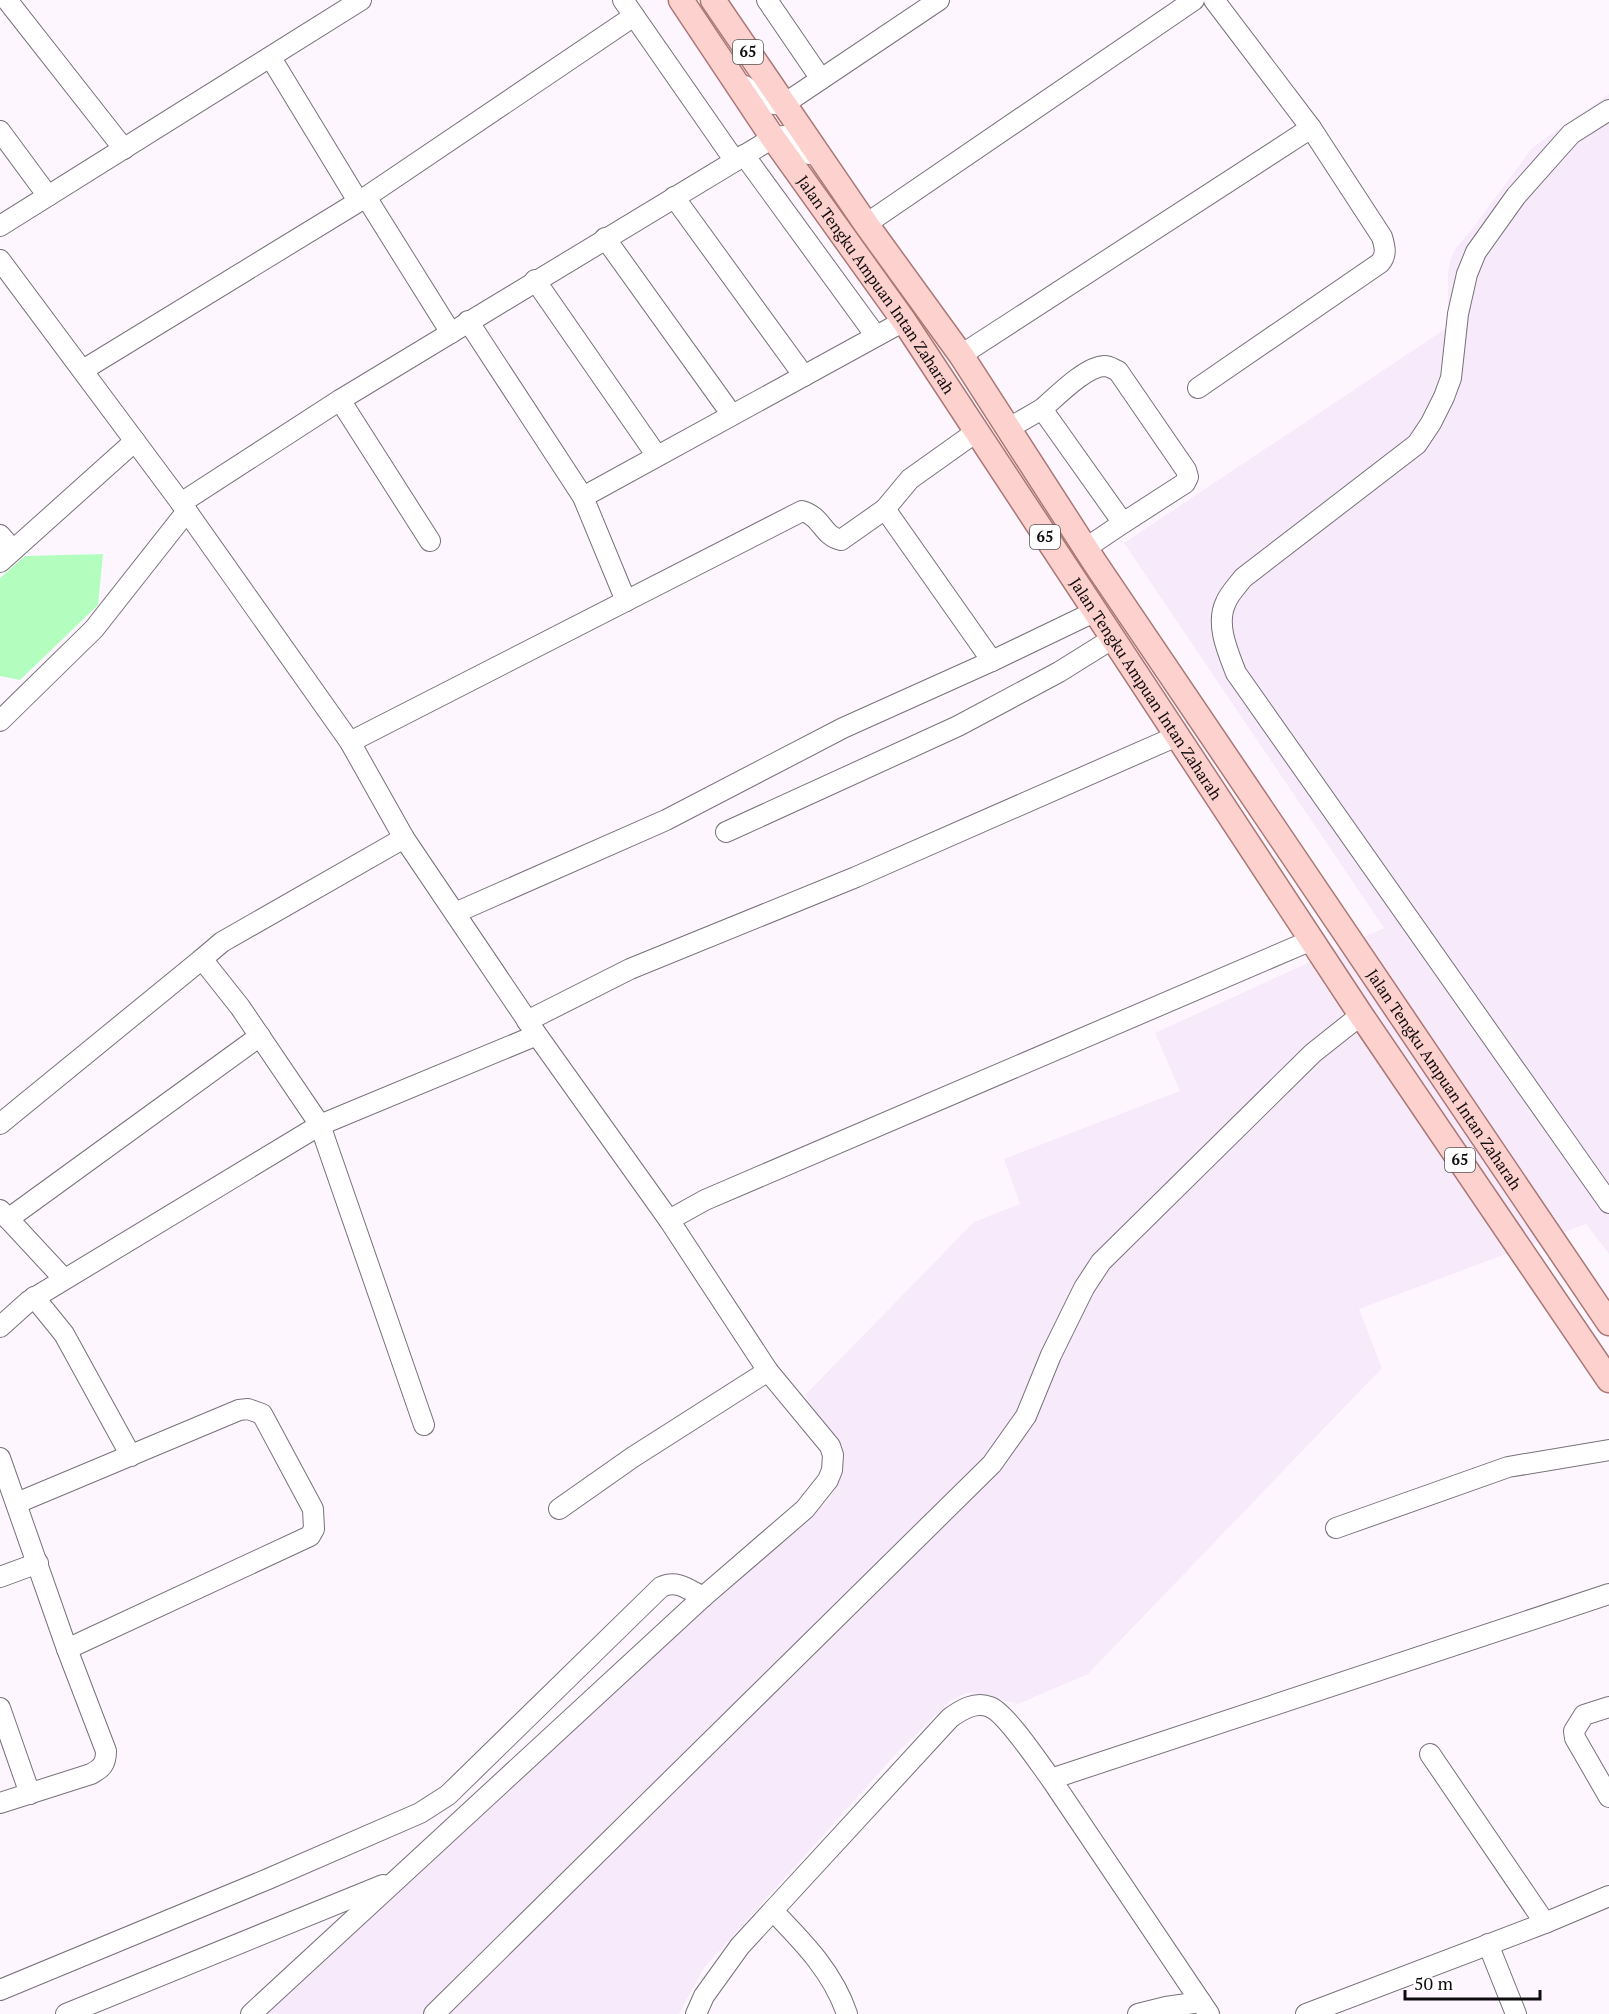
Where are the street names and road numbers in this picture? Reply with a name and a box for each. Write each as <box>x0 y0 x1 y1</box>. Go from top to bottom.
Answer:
road number: 65 <box>733 40 763 64</box>
street label: Jalan Tengku Ampuan Intan Zaharah <box>792 171 960 399</box>
road number: 65 <box>1030 525 1060 549</box>
street label: Jalan Tengku Ampuan Intan Zaharah <box>1065 573 1228 804</box>
street label: Jalan Tengku Ampuan Intan Zaharah <box>1362 965 1527 1195</box>
road number: 65 <box>1445 1148 1475 1172</box>

